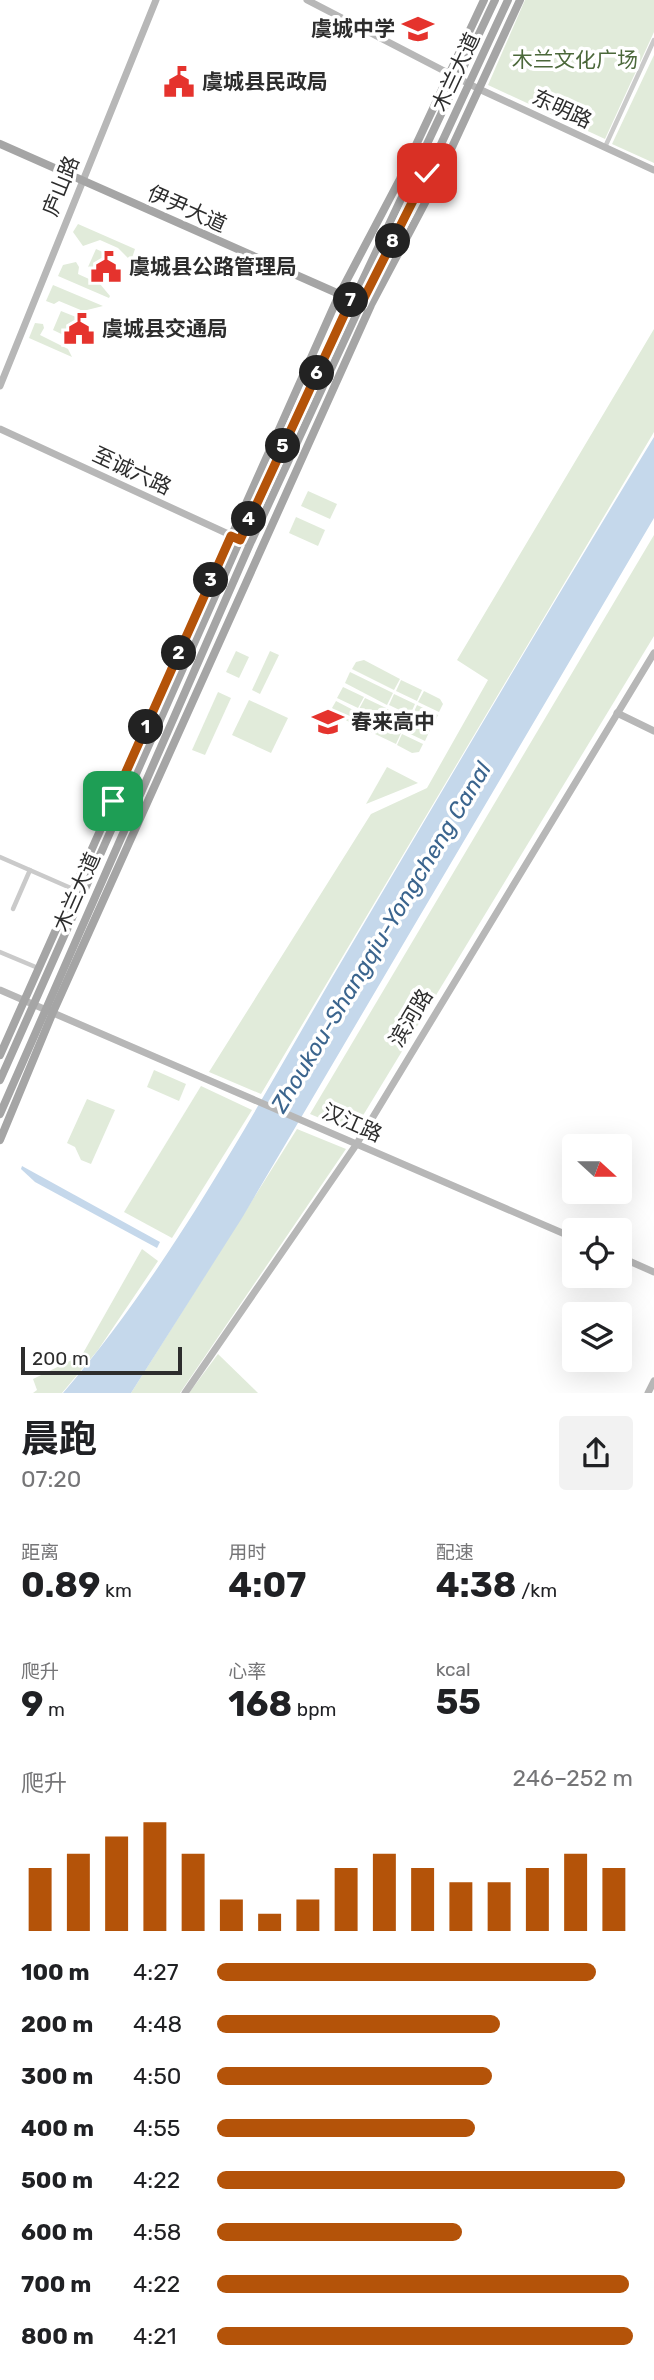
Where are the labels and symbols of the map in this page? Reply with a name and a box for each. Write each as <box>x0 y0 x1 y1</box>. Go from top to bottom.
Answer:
school or university icon: 虞城中学 <box>401 12 435 46</box>
place label: 虞城中学 <box>311 16 395 41</box>
street label: 木兰大道 <box>426 28 485 115</box>
park label: 木兰文化广场 <box>512 47 638 72</box>
public building icon: 虞城县民政局 <box>162 65 196 99</box>
place label: 虞城县民政局 <box>202 69 328 94</box>
street label: 东明路 <box>528 84 596 133</box>
pin <box>397 143 457 203</box>
street label: 庐山路 <box>37 152 84 220</box>
street label: 伊尹大道 <box>144 180 231 237</box>
pin: 8 <box>376 224 410 258</box>
public building icon: 虞城县公路管理局 <box>89 250 123 284</box>
place label: 虞城县公路管理局 <box>129 254 297 279</box>
pin: 7 <box>334 282 368 318</box>
public building icon: 虞城县交通局 <box>62 312 96 346</box>
place label: 虞城县交通局 <box>102 316 228 341</box>
pin: 6 <box>300 356 334 390</box>
pin: 5 <box>266 428 300 464</box>
street label: 至诚六路 <box>89 441 176 500</box>
pin: 4 <box>232 502 266 536</box>
pin: 3 <box>194 562 228 598</box>
pin: 2 <box>162 636 196 670</box>
school or university icon: 春来高中 <box>311 705 345 739</box>
place label: 春来高中 <box>351 709 435 734</box>
pin: 1 <box>128 710 164 744</box>
water label: Zhoukou-Shangqiu-Yongcheng Canal <box>264 756 497 1118</box>
pin <box>83 771 143 831</box>
street label: 木兰大道 <box>48 848 105 935</box>
street label: 滨河路 <box>384 984 438 1051</box>
street label: 汉江路 <box>318 1098 386 1147</box>
north arrow <box>562 1134 632 1204</box>
scale bar <box>21 1344 182 1376</box>

